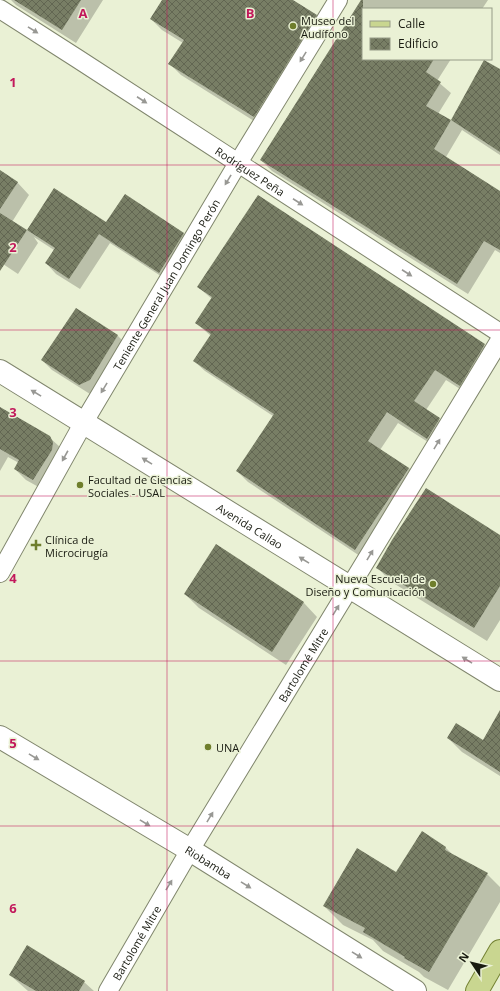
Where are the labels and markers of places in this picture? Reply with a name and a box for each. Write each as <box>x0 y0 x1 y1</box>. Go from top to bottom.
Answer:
place label: Museo del Audífono <box>301 13 354 41</box>
marker: Museo del Audífono <box>288 21 298 31</box>
place label: Facultad de Ciencias Sociales - USAL <box>88 472 192 500</box>
marker: Facultad de Ciencias Sociales - USAL <box>75 480 85 490</box>
place label: Clínica de Microcirugía <box>45 532 108 560</box>
marker: Clínica de Microcirugía <box>30 539 42 551</box>
place label: Nueva Escuela de Diseño y Comunicación <box>305 571 425 599</box>
marker: Nueva Escuela de Diseño y Comunicación <box>428 579 438 589</box>
place label: UNA <box>216 740 239 755</box>
marker: UNA <box>203 742 213 752</box>

